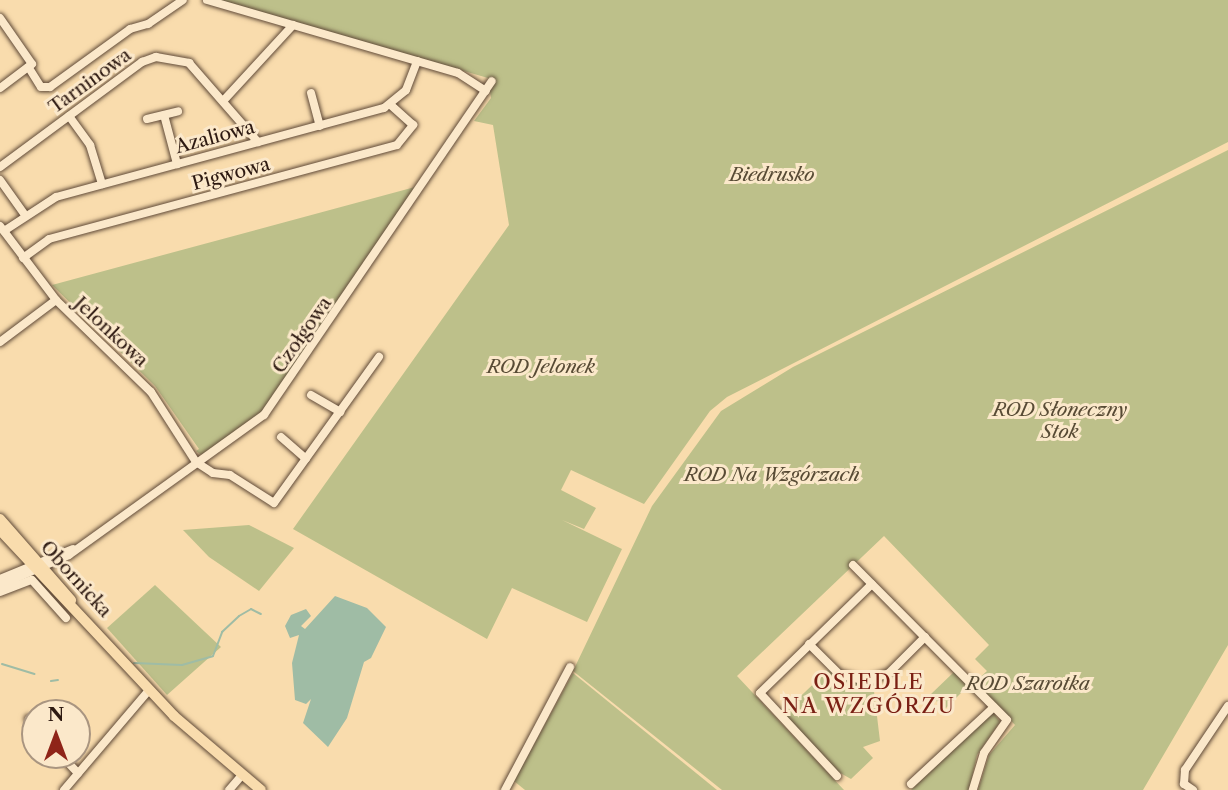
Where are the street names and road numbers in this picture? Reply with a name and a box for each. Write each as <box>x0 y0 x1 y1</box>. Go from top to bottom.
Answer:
street label: Tarninowa <box>44 43 136 119</box>
street label: Azaliowa <box>173 115 257 159</box>
street label: Pigwowa <box>189 153 273 195</box>
street label: Jelonkowa <box>69 292 153 372</box>
street label: Czołgowa <box>267 292 337 378</box>
street label: Obornicka <box>36 536 116 622</box>

